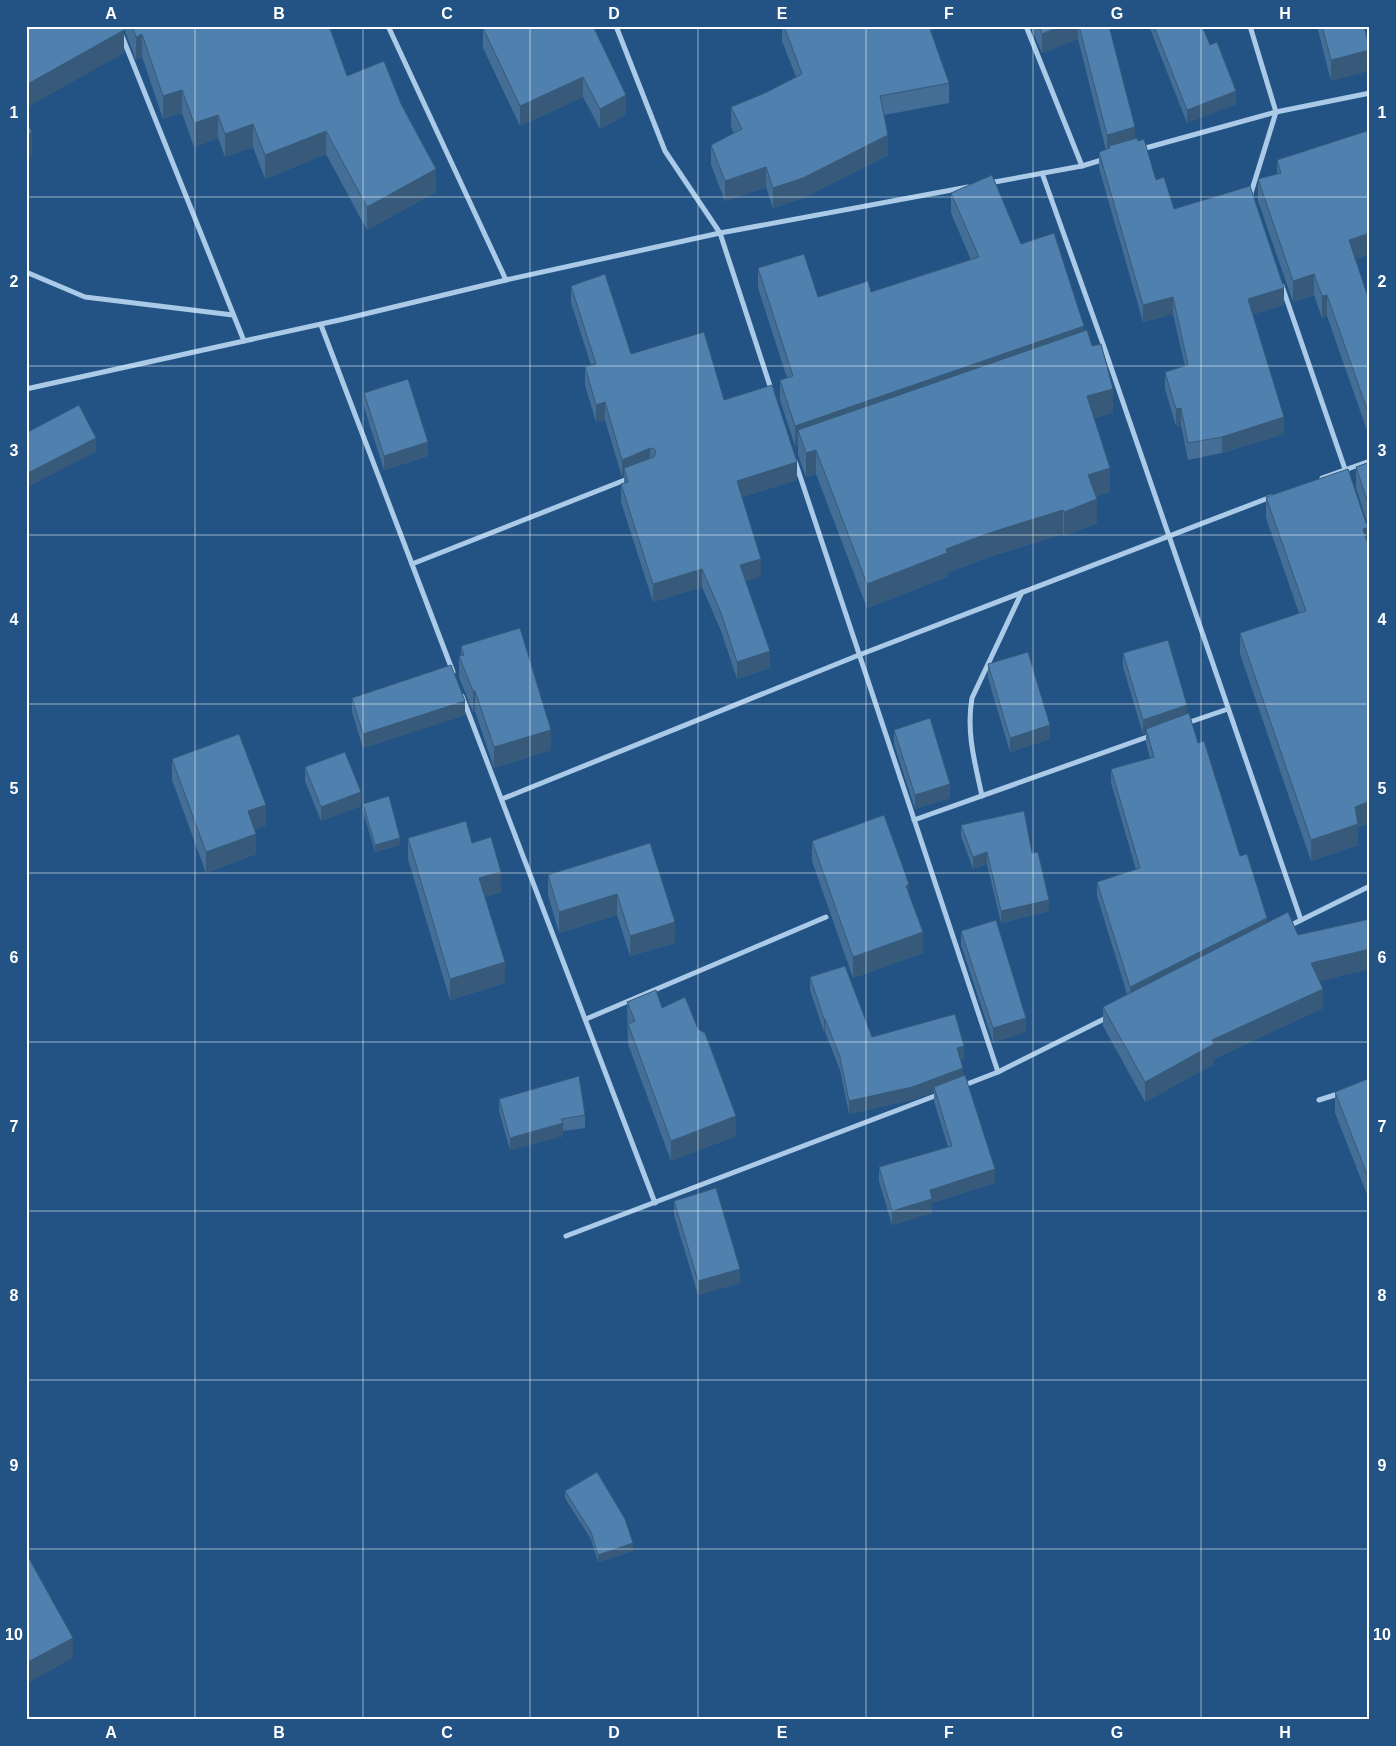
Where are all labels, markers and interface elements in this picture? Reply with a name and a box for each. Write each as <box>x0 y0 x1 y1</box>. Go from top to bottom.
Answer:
text: A <box>105 5 117 22</box>
text: B <box>273 5 285 22</box>
text: C <box>441 5 453 22</box>
text: D <box>608 5 620 22</box>
text: E <box>777 5 788 22</box>
text: F <box>944 5 954 22</box>
text: G <box>1111 5 1123 22</box>
text: H <box>1279 5 1291 22</box>
text: 1 <box>10 104 19 121</box>
text: 1 <box>1378 104 1387 121</box>
text: 2 <box>10 273 19 290</box>
text: 2 <box>1378 273 1387 290</box>
text: 3 <box>10 442 19 459</box>
text: 3 <box>1378 442 1387 459</box>
text: 4 <box>10 611 19 628</box>
text: 4 <box>1378 611 1387 628</box>
text: 5 <box>10 780 19 797</box>
text: 5 <box>1378 780 1387 797</box>
text: 6 <box>10 949 19 966</box>
text: 6 <box>1378 949 1387 966</box>
text: 7 <box>10 1118 19 1135</box>
text: 7 <box>1378 1118 1387 1135</box>
text: 8 <box>10 1287 19 1304</box>
text: 8 <box>1378 1287 1387 1304</box>
text: 9 <box>10 1457 19 1474</box>
text: 9 <box>1378 1457 1387 1474</box>
text: 10 <box>5 1626 23 1643</box>
text: 10 <box>1373 1626 1391 1643</box>
text: A <box>105 1724 117 1741</box>
text: B <box>273 1724 285 1741</box>
text: C <box>441 1724 453 1741</box>
text: D <box>608 1724 620 1741</box>
text: E <box>777 1724 788 1741</box>
text: F <box>944 1724 954 1741</box>
text: G <box>1111 1724 1123 1741</box>
text: H <box>1279 1724 1291 1741</box>

